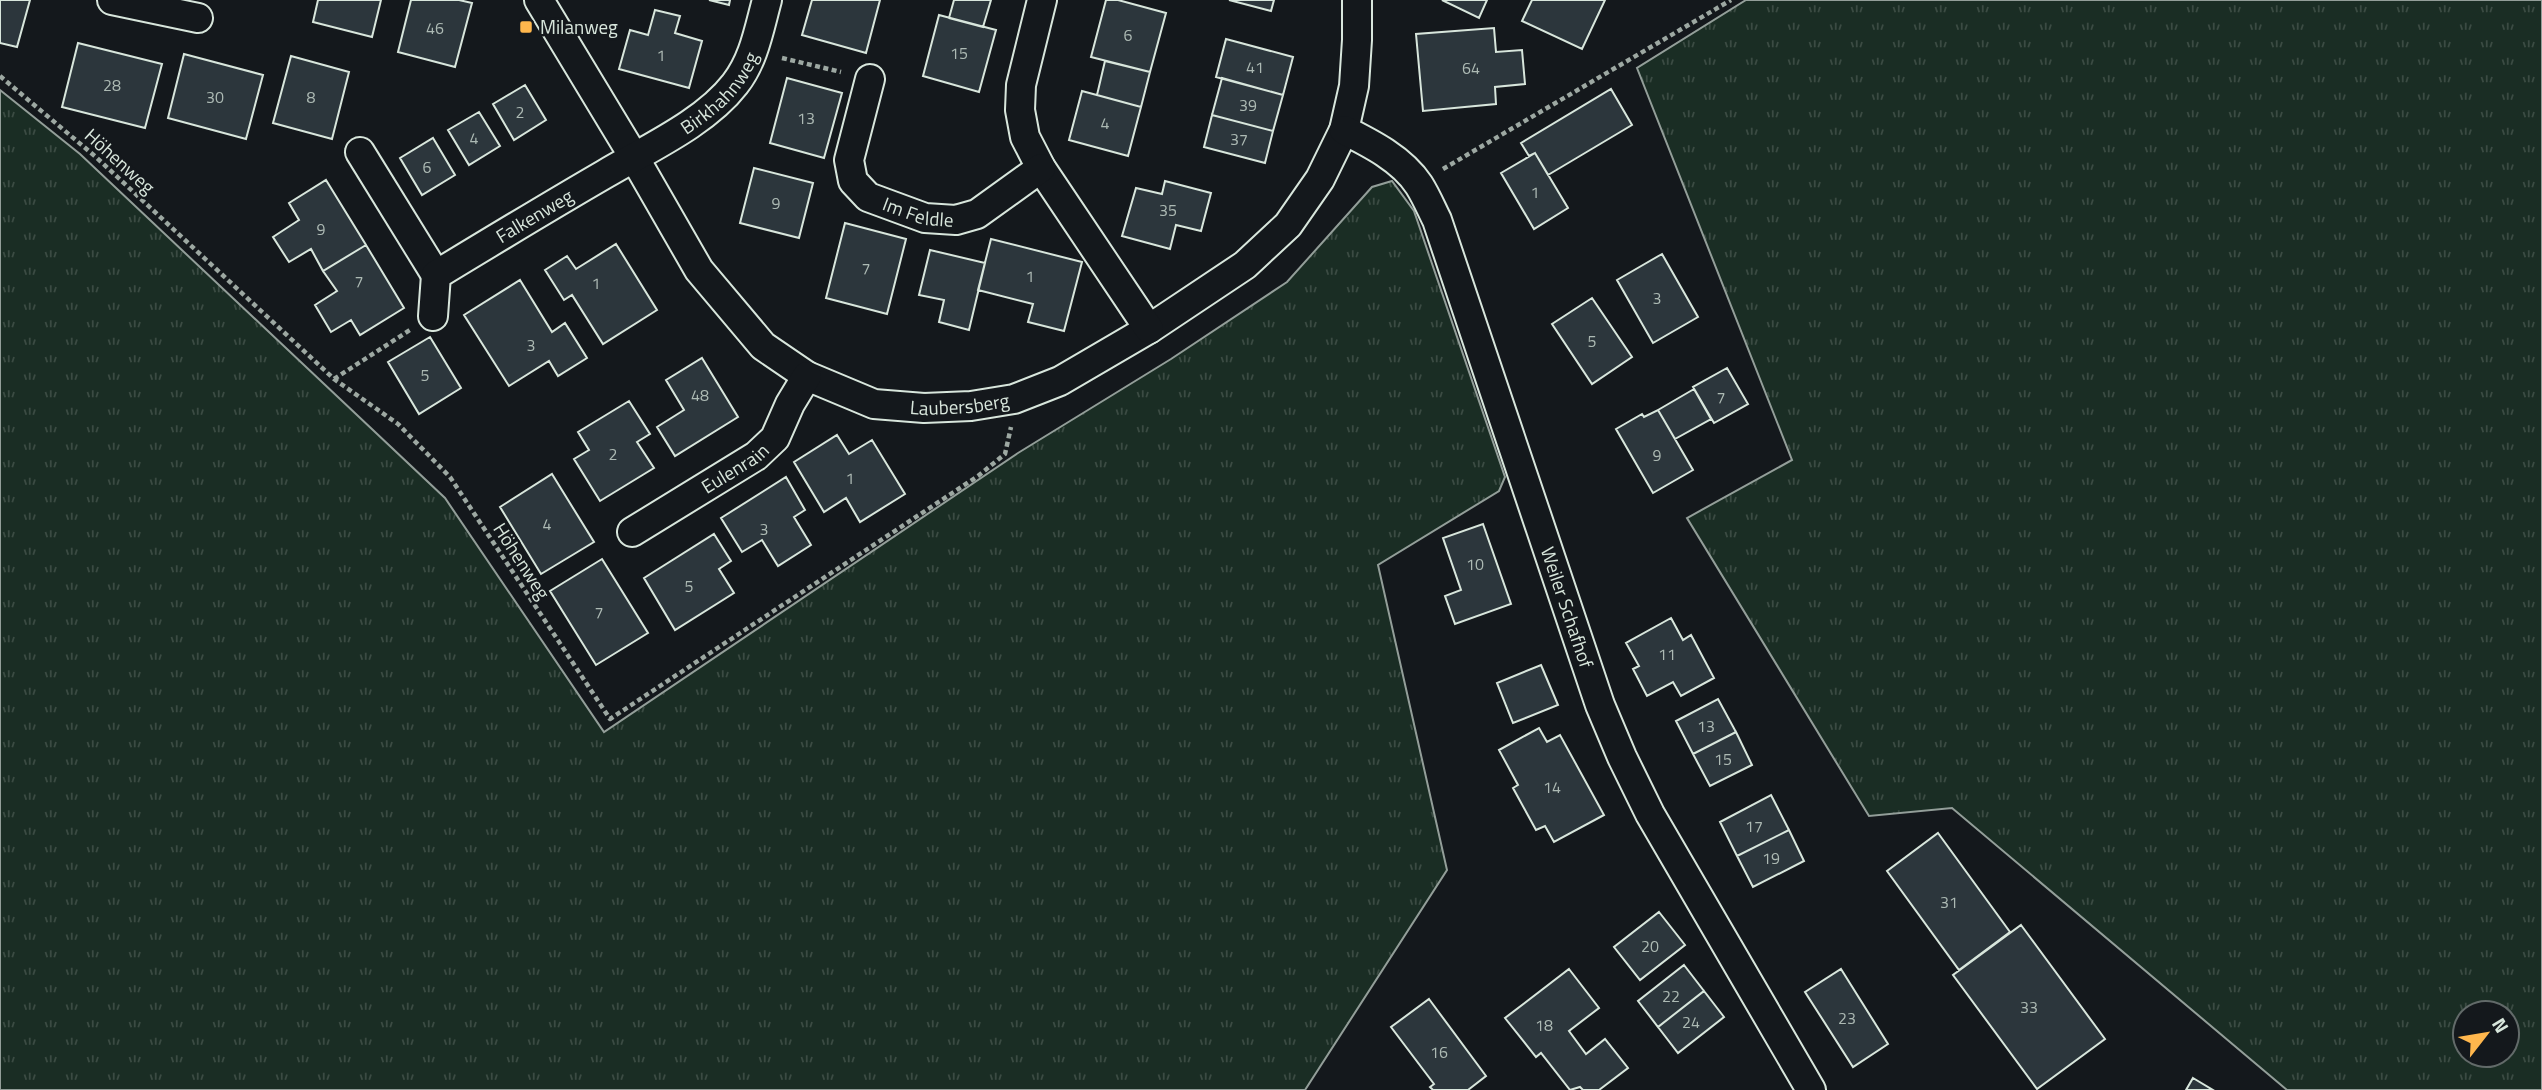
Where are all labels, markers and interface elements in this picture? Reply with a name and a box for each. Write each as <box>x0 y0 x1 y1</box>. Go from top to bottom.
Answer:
place label: Milanweg <box>540 12 618 41</box>
house number: 46 <box>426 16 444 40</box>
marker: Milanweg <box>518 19 534 35</box>
house number: 6 <box>1124 23 1133 47</box>
house number: 15 <box>950 41 968 65</box>
house number: 1 <box>657 43 665 67</box>
street label: Birkhahnweg <box>674 47 765 141</box>
house number: 41 <box>1246 55 1264 79</box>
house number: 64 <box>1462 56 1480 80</box>
house number: 28 <box>103 73 121 97</box>
house number: 30 <box>206 85 224 109</box>
house number: 8 <box>307 85 316 109</box>
house number: 39 <box>1239 93 1257 117</box>
house number: 2 <box>516 100 524 124</box>
house number: 13 <box>797 106 815 130</box>
house number: 4 <box>1101 111 1110 135</box>
street label: Höhenweg <box>79 121 162 200</box>
house number: 4 <box>470 126 479 150</box>
house number: 37 <box>1230 127 1248 151</box>
house number: 6 <box>423 155 432 179</box>
house number: 1 <box>1531 180 1539 204</box>
street label: Falkenweg <box>490 181 578 250</box>
street label: Im Feldle <box>879 189 954 234</box>
house number: 9 <box>772 191 781 215</box>
house number: 35 <box>1159 198 1177 222</box>
house number: 9 <box>317 217 326 241</box>
house number: 7 <box>862 256 870 280</box>
house number: 1 <box>1026 264 1034 288</box>
house number: 7 <box>355 269 363 293</box>
house number: 1 <box>592 271 600 295</box>
house number: 3 <box>1653 286 1661 310</box>
house number: 5 <box>1588 329 1597 353</box>
house number: 3 <box>527 333 535 357</box>
house number: 5 <box>421 363 430 387</box>
house number: 48 <box>691 383 709 407</box>
street label: Laubersberg <box>909 385 1011 422</box>
house number: 7 <box>1717 385 1725 409</box>
street label: Eulenrain <box>695 436 775 500</box>
house number: 2 <box>609 442 617 466</box>
house number: 9 <box>1653 443 1662 467</box>
house number: 1 <box>846 466 854 490</box>
house number: 4 <box>543 512 552 536</box>
street label: Höhenweg <box>487 517 558 605</box>
house number: 3 <box>760 517 768 541</box>
street label: Weiler Schafhof <box>1534 543 1602 672</box>
house number: 10 <box>1466 552 1484 576</box>
house number: 5 <box>685 574 694 598</box>
house number: 7 <box>595 600 603 624</box>
house number: 11 <box>1658 642 1676 666</box>
house number: 13 <box>1697 714 1715 738</box>
house number: 15 <box>1714 747 1732 771</box>
house number: 14 <box>1543 775 1561 799</box>
house number: 17 <box>1745 814 1763 838</box>
house number: 19 <box>1762 846 1780 870</box>
house number: 31 <box>1940 890 1958 914</box>
house number: 20 <box>1641 934 1659 958</box>
house number: 22 <box>1662 984 1680 1008</box>
house number: 33 <box>2020 995 2038 1019</box>
north arrow <box>2451 999 2521 1069</box>
house number: 23 <box>1838 1006 1856 1030</box>
house number: 24 <box>1682 1010 1700 1034</box>
text: N <box>2485 1012 2517 1038</box>
house number: 18 <box>1535 1013 1553 1037</box>
house number: 16 <box>1430 1040 1448 1064</box>

